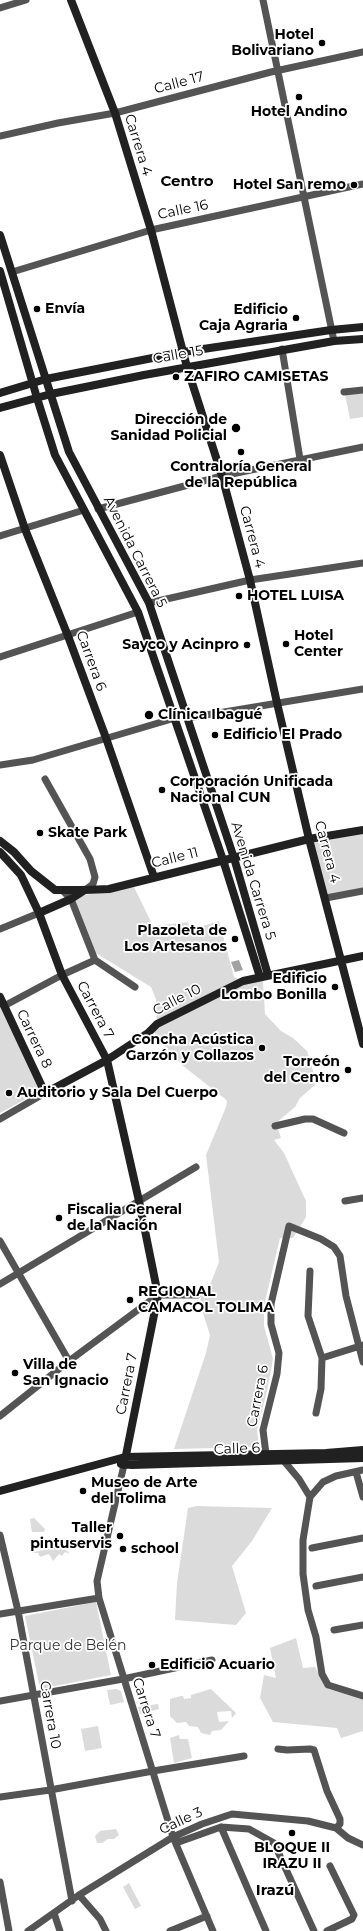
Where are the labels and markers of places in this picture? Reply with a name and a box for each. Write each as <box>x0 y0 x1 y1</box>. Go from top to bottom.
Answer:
place label: Hotel Bolivariano <box>231 27 314 60</box>
marker: Hotel Bolivariano <box>317 38 327 48</box>
marker: Hotel Andino <box>294 92 304 102</box>
place label: Hotel Andino <box>251 104 347 120</box>
place label: Hotel San remo <box>233 177 346 193</box>
marker: Hotel San remo <box>349 180 359 190</box>
place label: Envía <box>45 301 85 317</box>
place label: Edificio Caja Agraria <box>199 302 288 334</box>
marker: Envía <box>32 304 42 314</box>
marker: Edificio Caja Agraria <box>291 313 301 323</box>
place label: ZAFIRO CAMISETAS <box>184 369 328 385</box>
marker: ZAFIRO CAMISETAS <box>171 372 181 382</box>
place label: Dirección de Sanidad Policial <box>111 412 227 444</box>
marker: Dirección de Sanidad Policial <box>230 422 242 434</box>
marker: Contraloría General de la República <box>236 447 246 457</box>
place label: Contraloría General de la República <box>170 459 312 492</box>
place label: HOTEL LUISA <box>247 588 344 604</box>
marker: HOTEL LUISA <box>234 591 244 601</box>
place label: Hotel Center <box>294 628 343 660</box>
place label: Sayco y Acinpro <box>122 637 239 653</box>
marker: Hotel Center <box>281 639 291 649</box>
marker: Sayco y Acinpro <box>242 640 252 650</box>
place label: Clínica Ibagué <box>158 707 262 723</box>
marker: Clínica Ibagué <box>143 709 155 721</box>
place label: Edificio El Prado <box>223 727 342 743</box>
marker: Edificio El Prado <box>210 730 220 740</box>
place label: Corporación Unificada Nacional CUN <box>170 774 333 806</box>
marker: Corporación Unificada Nacional CUN <box>157 785 167 795</box>
place label: Skate Park <box>48 825 127 841</box>
marker: Skate Park <box>35 828 45 838</box>
place label: Plazoleta de Los Artesanos <box>124 923 227 956</box>
marker: Plazoleta de Los Artesanos <box>230 934 240 944</box>
place label: Edificio Lombo Bonilla <box>221 971 327 1004</box>
marker: Edificio Lombo Bonilla <box>330 982 340 992</box>
place label: Concha Acústica Garzón y Collazos <box>126 1032 254 1064</box>
marker: Concha Acústica Garzón y Collazos <box>257 1043 267 1053</box>
place label: Torreón del Centro <box>264 1054 340 1086</box>
marker: Torreón del Centro <box>343 1065 353 1075</box>
place label: Auditorio y Sala Del Cuerpo <box>17 1085 218 1101</box>
marker: Auditorio y Sala Del Cuerpo <box>4 1088 14 1098</box>
place label: Fiscalia General de la Nación <box>67 1202 182 1234</box>
marker: Fiscalia General de la Nación <box>54 1213 64 1223</box>
place label: REGIONAL CAMACOL TOLIMA <box>138 1284 274 1316</box>
marker: REGIONAL CAMACOL TOLIMA <box>125 1295 135 1305</box>
place label: Villa de San Ignacio <box>23 1357 109 1390</box>
marker: Villa de San Ignacio <box>10 1368 20 1378</box>
place label: Museo de Arte del Tolima <box>91 1475 198 1508</box>
marker: Museo de Arte del Tolima <box>78 1486 88 1496</box>
place label: Taller pintuservis <box>30 1520 112 1552</box>
marker: Taller pintuservis <box>115 1531 125 1541</box>
place label: school <box>131 1541 179 1557</box>
marker: school <box>118 1544 128 1554</box>
place label: Edificio Acuario <box>160 1657 275 1673</box>
marker: Edificio Acuario <box>147 1660 157 1670</box>
marker: BLOQUE II IRAZU II <box>287 1828 297 1838</box>
place label: BLOQUE II IRAZU II <box>254 1840 330 1872</box>

